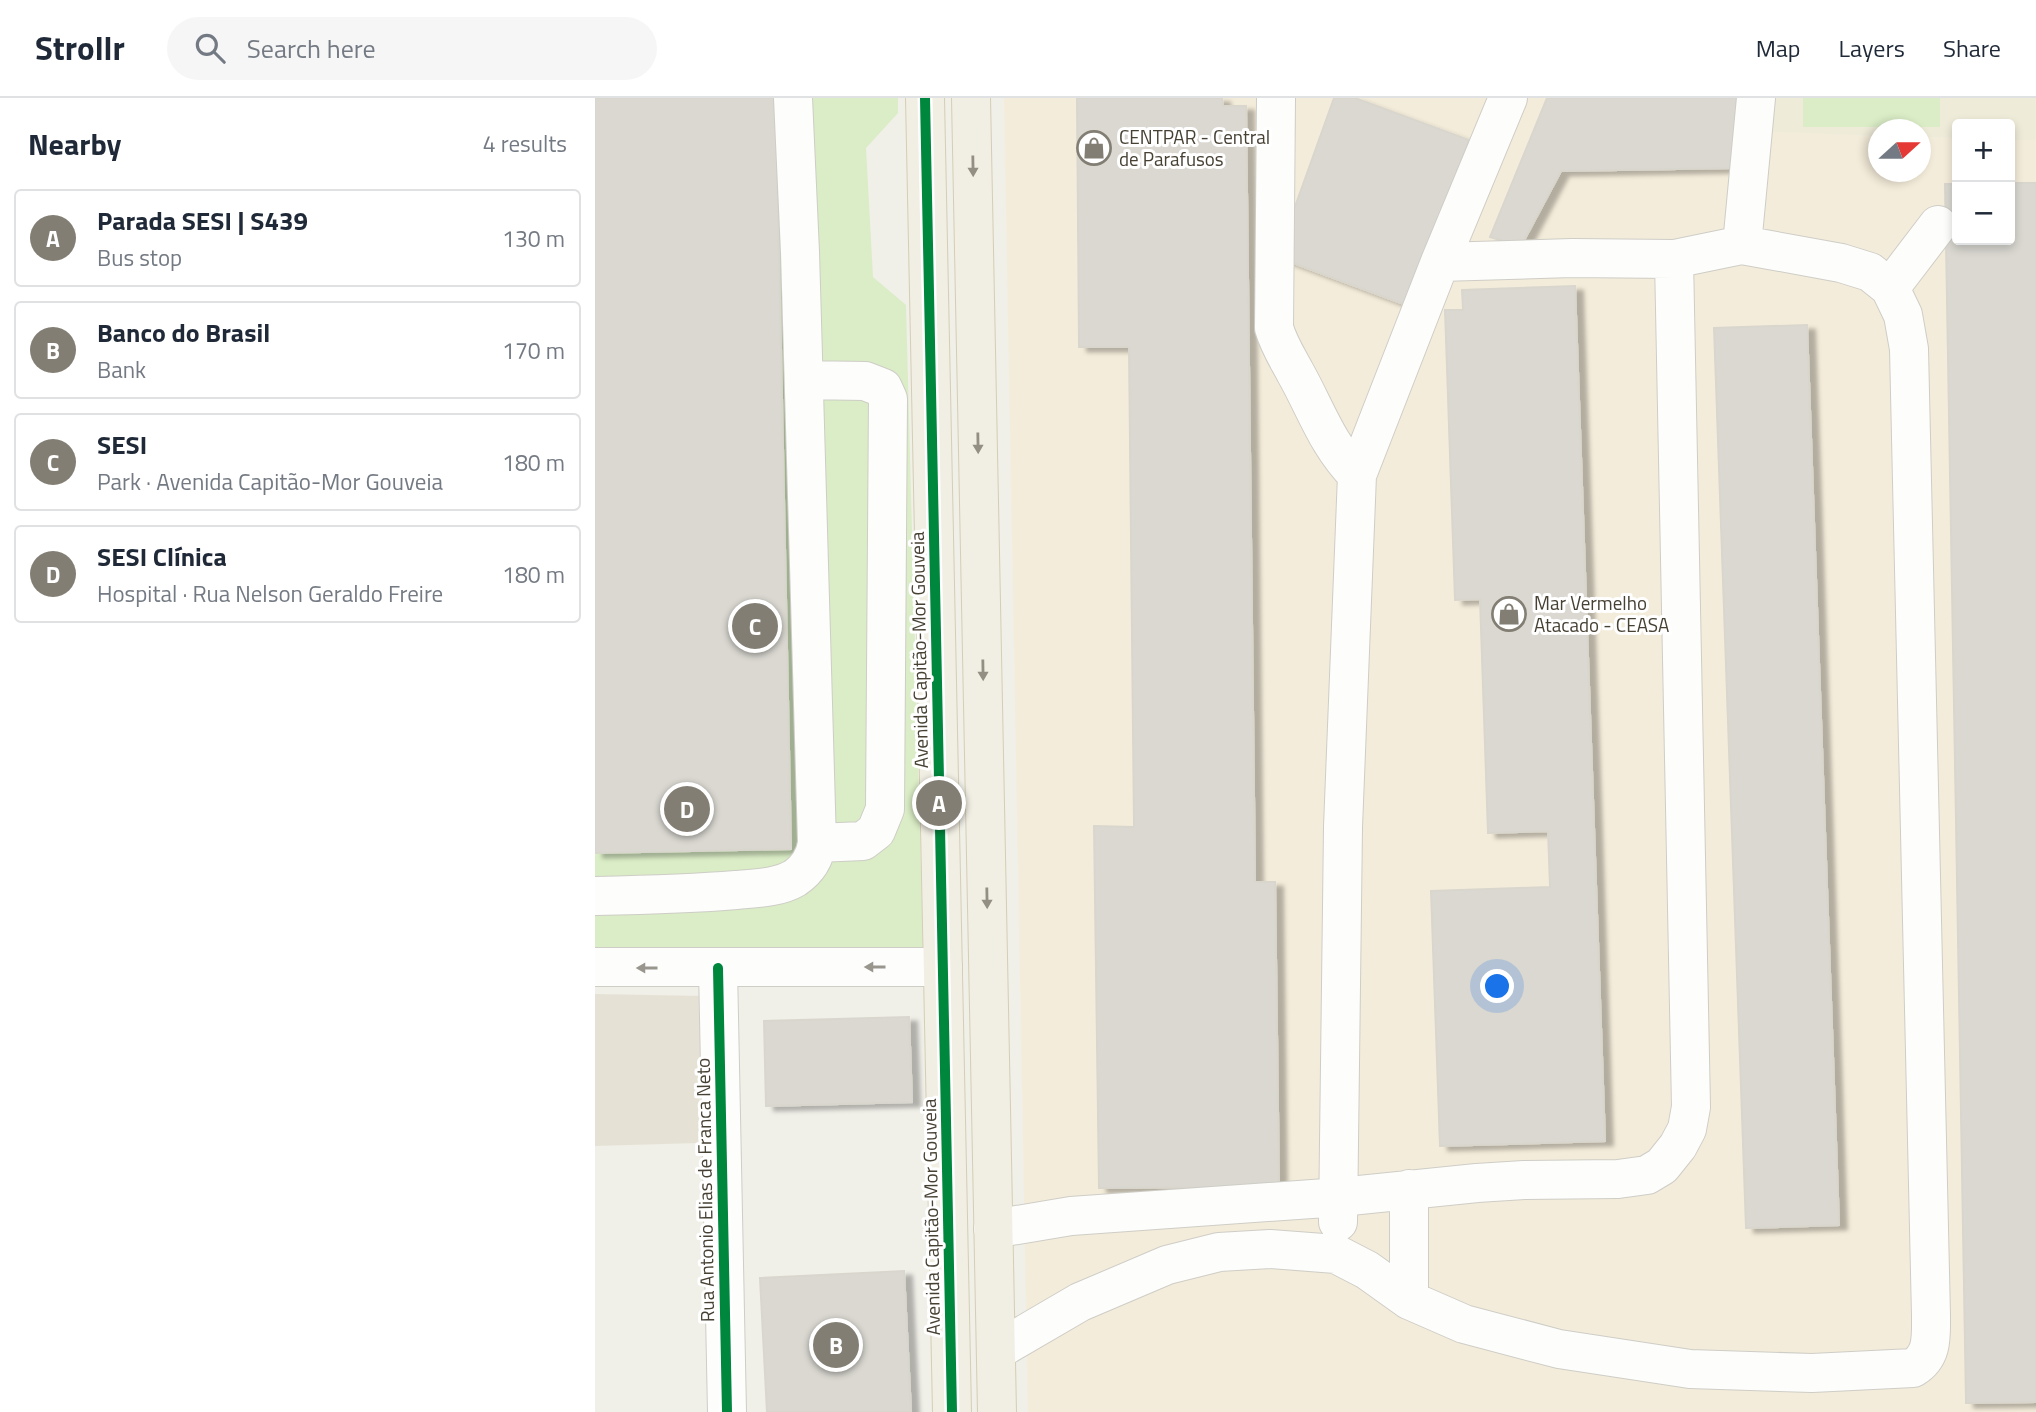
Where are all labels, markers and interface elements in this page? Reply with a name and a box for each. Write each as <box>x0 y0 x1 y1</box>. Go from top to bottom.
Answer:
search box <box>167 17 657 80</box>
text: Strollr <box>35 23 125 73</box>
icon: search <box>191 29 229 67</box>
text: Search here <box>247 29 376 68</box>
text: Map <box>1756 30 1801 66</box>
text: Layers <box>1839 30 1905 66</box>
text: Share <box>1943 30 2001 66</box>
north arrow <box>1868 119 1931 182</box>
map controls <box>1952 119 2015 245</box>
button: + <box>1952 119 2015 182</box>
text: Nearby <box>28 121 121 167</box>
place label: CENTPAR - Central de Parafusos <box>1119 122 1270 173</box>
text: 4 results <box>483 126 567 161</box>
shop icon: CENTPAR - Central de Parafusos <box>1075 129 1113 167</box>
one-way arrow <box>967 155 979 177</box>
button: − <box>1952 182 2015 245</box>
text: Parada SESI | S439 <box>97 201 308 240</box>
text: A <box>46 221 60 256</box>
text: 130 m <box>502 221 565 256</box>
text: Bus stop <box>97 240 182 275</box>
text: Banco do Brasil <box>97 313 270 352</box>
text: B <box>46 333 60 368</box>
text: 170 m <box>502 333 565 368</box>
text: Bank <box>97 352 146 387</box>
text: SESI <box>97 425 147 464</box>
one-way arrow <box>973 432 984 454</box>
text: C <box>47 445 59 480</box>
text: 180 m <box>502 445 565 480</box>
text: Park · Avenida Capitão-Mor Gouveia <box>97 464 443 499</box>
street label: Avenida Capitão-Mor Gouveia <box>902 531 935 769</box>
text: SESI Clínica <box>97 537 227 576</box>
text: D <box>46 557 60 592</box>
text: 180 m <box>502 557 565 592</box>
text: Hospital · Rua Nelson Geraldo Freire <box>97 576 443 611</box>
place label: Mar Vermelho Atacado - CEASA <box>1534 588 1669 639</box>
shop icon: Mar Vermelho Atacado - CEASA <box>1490 595 1528 633</box>
pin: C <box>732 600 778 652</box>
one-way arrow <box>977 659 988 681</box>
pin: A <box>916 777 962 829</box>
pin: D <box>664 783 710 835</box>
one-way arrow <box>981 887 993 909</box>
one-way arrow <box>863 961 885 973</box>
one-way arrow <box>636 962 658 973</box>
your location <box>1480 969 1514 1003</box>
street label: Rua Antonio Elias de Franca Neto <box>688 1058 721 1322</box>
street label: Avenida Capitão-Mor Gouveia <box>914 1098 947 1336</box>
pin: B <box>813 1319 859 1371</box>

